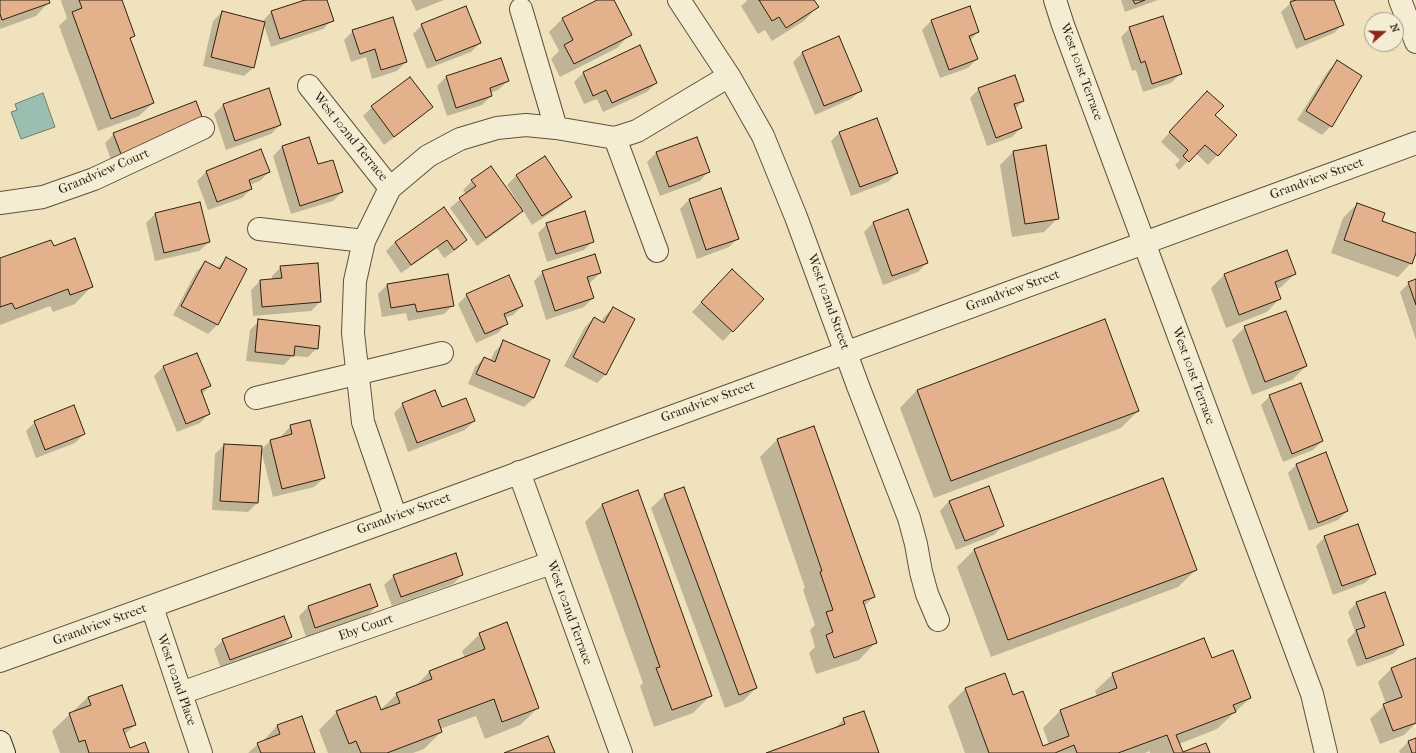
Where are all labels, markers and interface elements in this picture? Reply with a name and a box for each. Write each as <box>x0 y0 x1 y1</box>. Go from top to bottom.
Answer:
north arrow <box>1364 12 1404 52</box>
street label: West 101st Terrace <box>1056 21 1106 123</box>
text: N <box>1387 22 1402 34</box>
street label: West 102nd Terrace <box>309 89 391 185</box>
street label: Grandview Court <box>56 146 152 198</box>
street label: Grandview Street <box>1268 155 1366 203</box>
street label: West 102nd Street <box>803 252 853 352</box>
street label: Grandview Street <box>964 267 1062 315</box>
street label: West 101st Terrace <box>1168 325 1218 427</box>
street label: Grandview Street <box>659 378 757 426</box>
street label: Grandview Street <box>355 490 453 538</box>
street label: West 102nd Terrace <box>543 559 595 667</box>
street label: Grandview Street <box>51 601 149 649</box>
street label: Eby Court <box>337 611 395 645</box>
street label: West 102nd Place <box>153 632 199 728</box>

